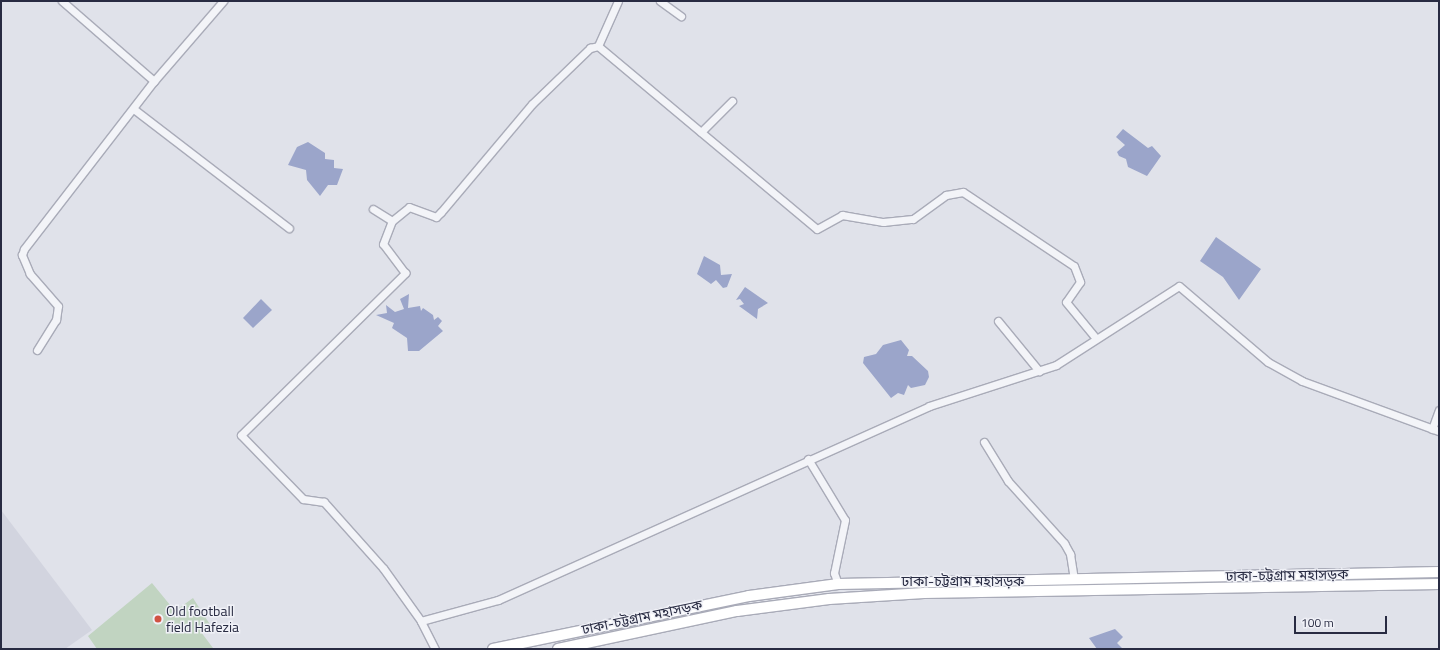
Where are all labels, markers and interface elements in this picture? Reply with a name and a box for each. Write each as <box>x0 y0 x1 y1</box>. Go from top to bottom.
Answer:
street label: ঢাকা-চট্টগ্রাম মহাসড়ক <box>1225 566 1349 584</box>
street label: ঢাকা-চট্টগ্রাম মহাসড়ক <box>902 573 1024 589</box>
street label: ঢাকা-চট্টগ্রাম মহাসড়ক <box>580 596 704 638</box>
place label: Old football field Hafezia <box>166 603 239 636</box>
scale bar <box>1296 608 1389 634</box>
text: 100 m <box>1301 613 1334 632</box>
marker: Old football field Hafezia <box>153 614 163 624</box>

